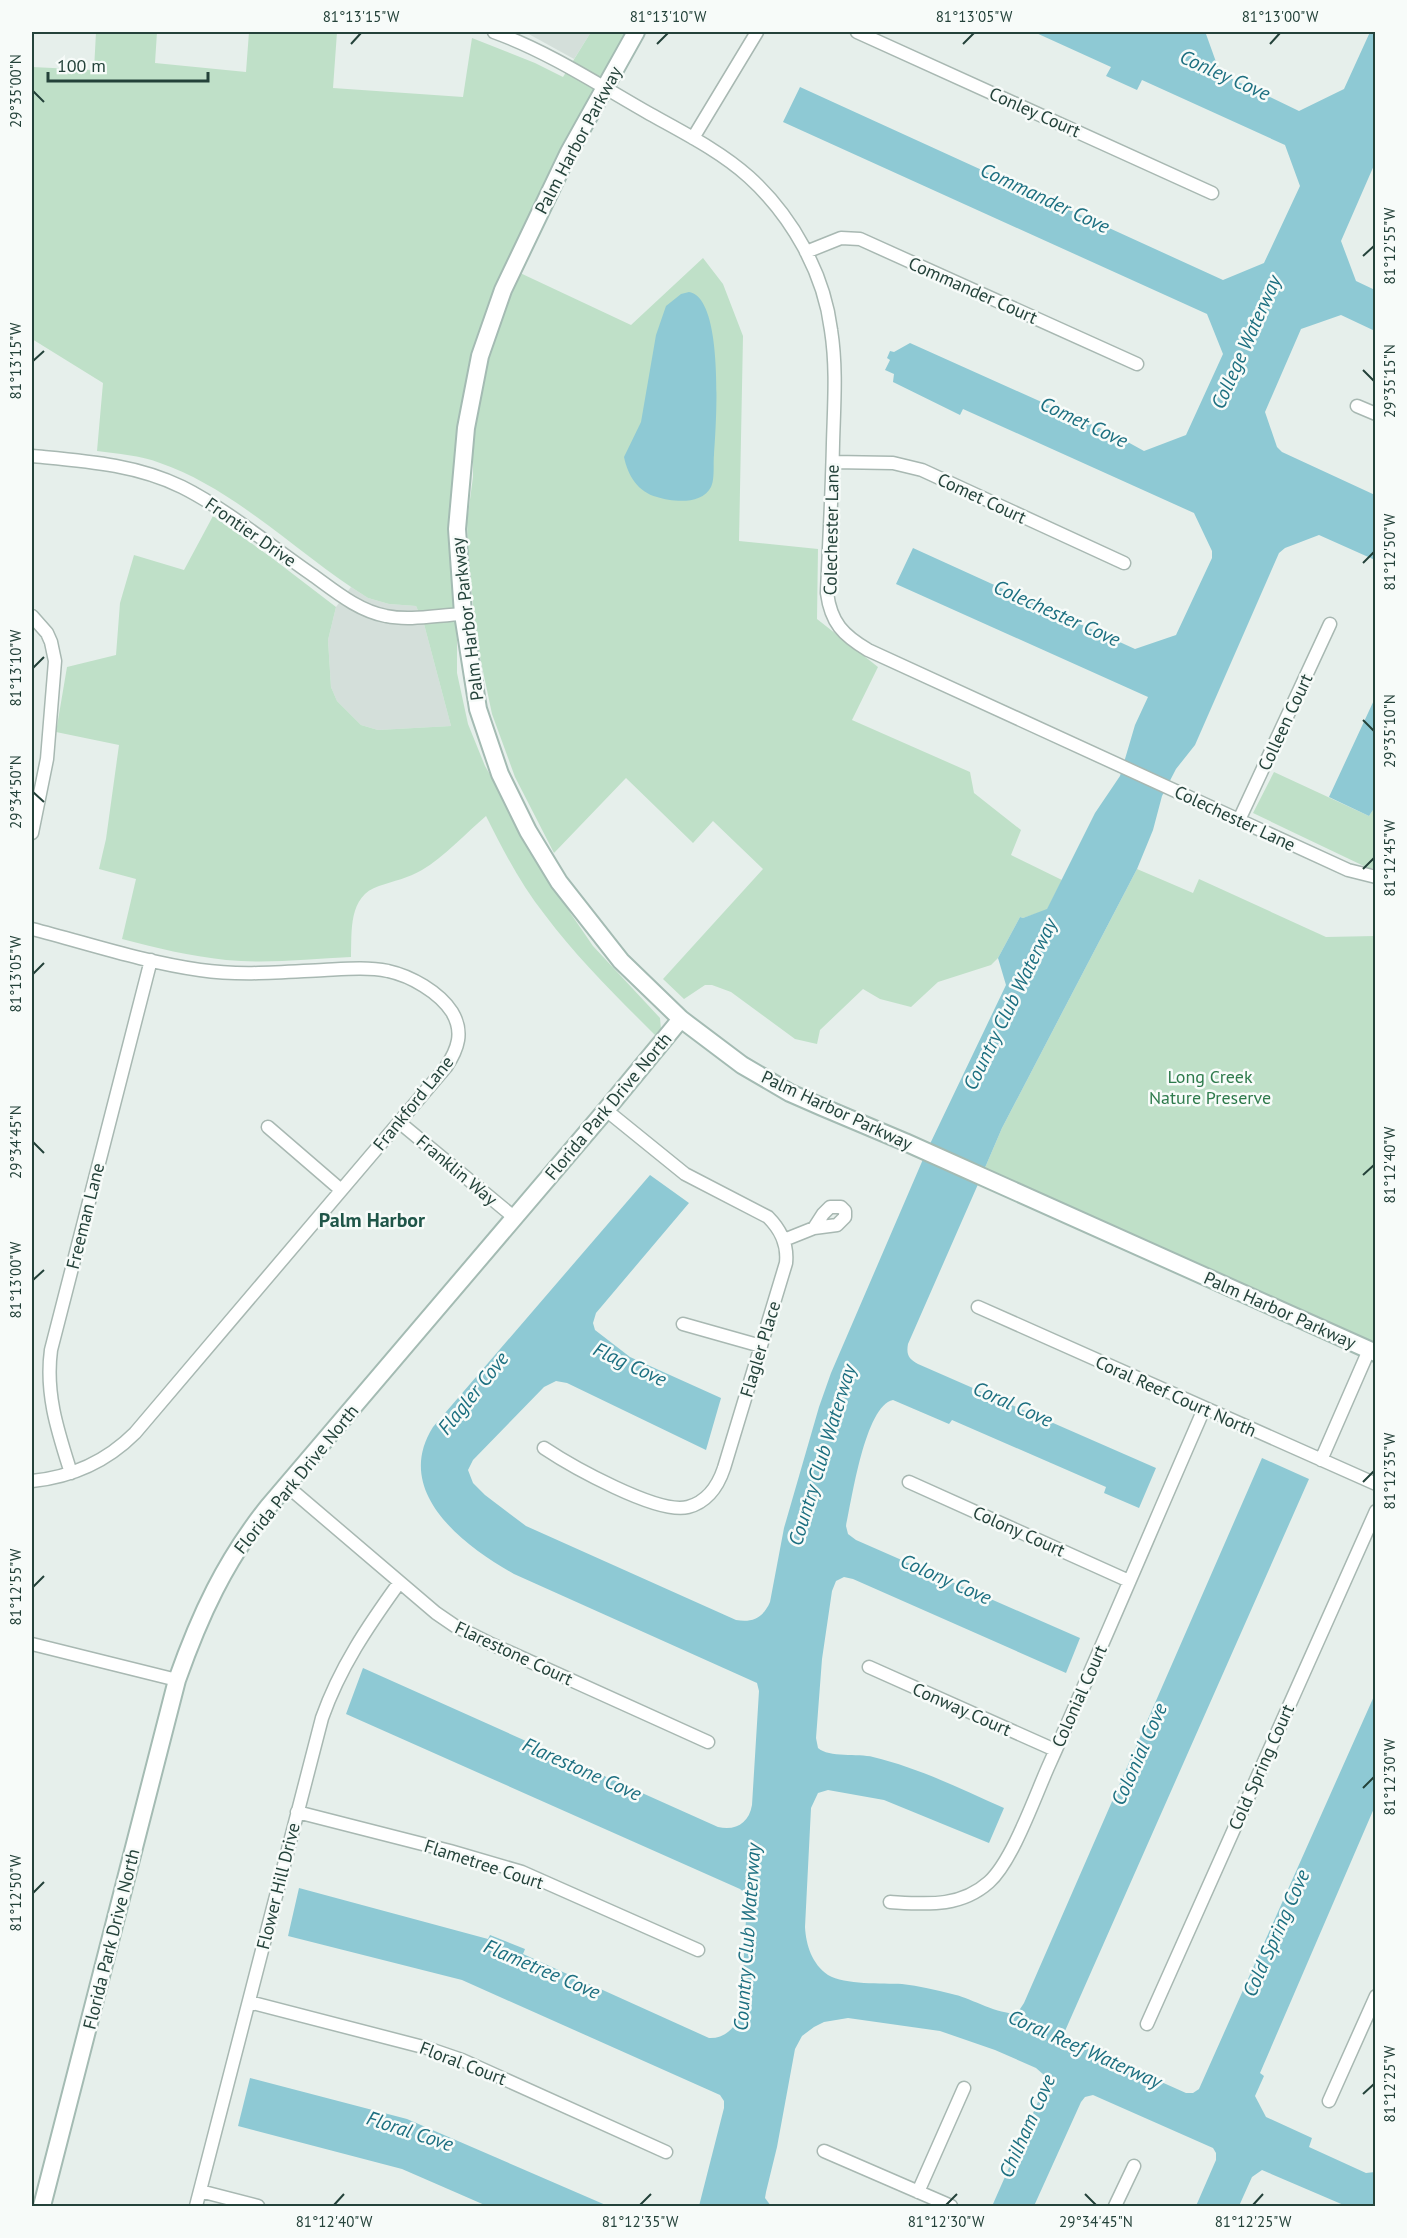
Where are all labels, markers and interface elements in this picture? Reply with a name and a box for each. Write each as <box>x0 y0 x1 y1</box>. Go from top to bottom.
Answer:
text: 81°13'15"W <box>323 7 400 26</box>
text: 81°13'10"W <box>630 7 707 26</box>
text: 81°13'05"W <box>936 7 1013 26</box>
text: 81°13'00"W <box>1242 7 1319 26</box>
water label: Conley Cove <box>1176 44 1275 107</box>
scale bar <box>48 45 208 83</box>
text: 29°35'00"N <box>6 54 25 128</box>
text: 100 m <box>57 54 106 77</box>
street label: Palm Harbor Parkway <box>529 62 627 218</box>
street label: Conley Court <box>986 82 1084 142</box>
water label: Commander Cove <box>976 157 1114 240</box>
text: 81°12'55"W <box>1380 207 1399 284</box>
street label: Commander Court <box>905 251 1041 329</box>
water label: College Waterway <box>1205 270 1288 413</box>
text: 81°13'15"W <box>6 322 25 399</box>
text: 29°35'15"N <box>1380 344 1399 418</box>
water label: Comet Cove <box>1036 390 1133 454</box>
street label: Colechester Lane <box>818 464 844 596</box>
street label: Comet Court <box>934 467 1030 529</box>
street label: Frontier Drive <box>201 492 301 572</box>
text: 81°12'50"W <box>1380 513 1399 590</box>
street label: Palm Harbor Parkway <box>446 536 488 702</box>
water label: Colechester Cove <box>990 573 1125 653</box>
text: 81°13'10"W <box>6 629 25 706</box>
street label: Colleen Court <box>1253 670 1317 774</box>
text: 29°35'10"N <box>1380 694 1399 768</box>
text: 29°34'50"N <box>6 755 25 829</box>
street label: Colechester Lane <box>1171 780 1299 856</box>
text: 81°12'45"W <box>1380 819 1399 896</box>
water label: Country Club Waterway <box>957 913 1063 1094</box>
text: 81°13'05"W <box>6 935 25 1012</box>
street label: Florida Park Drive North <box>540 1028 676 1184</box>
street label: Frankford Lane <box>368 1051 458 1155</box>
street label: Palm Harbor Parkway <box>758 1065 917 1155</box>
park label: Long Creek Nature Preserve <box>1149 1065 1271 1109</box>
text: 29°34'45"N <box>6 1105 25 1179</box>
text: 81°12'40"W <box>1380 1126 1399 1203</box>
street label: Franklin Way <box>412 1129 503 1211</box>
street label: Freeman Lane <box>61 1161 109 1271</box>
district label: Palm Harbor <box>319 1207 425 1233</box>
text: 81°13'00"W <box>6 1241 25 1318</box>
street label: Palm Harbor Parkway <box>1200 1266 1360 1354</box>
street label: Flagler Place <box>734 1298 786 1400</box>
water label: Flag Cove <box>589 1336 671 1393</box>
water label: Flagler Cove <box>432 1346 515 1440</box>
street label: Coral Reef Court North <box>1092 1350 1260 1442</box>
water label: Country Club Waterway <box>782 1360 862 1549</box>
water label: Coral Cove <box>969 1375 1058 1433</box>
street label: Florida Park Drive North <box>229 1400 363 1558</box>
text: 81°12'35"W <box>1380 1432 1399 1509</box>
street label: Colony Court <box>969 1500 1069 1562</box>
water label: Colony Cove <box>896 1547 996 1611</box>
text: 81°12'55"W <box>6 1548 25 1625</box>
street label: Flarestone Court <box>451 1616 577 1690</box>
street label: Colonial Court <box>1046 1641 1112 1751</box>
street label: Conway Court <box>909 1677 1015 1741</box>
water label: Colonial Cove <box>1105 1698 1173 1809</box>
street label: Cold Spring Court <box>1223 1700 1299 1834</box>
water label: Flarestone Cove <box>518 1731 646 1807</box>
text: 81°12'30"W <box>1380 1738 1399 1815</box>
street label: Flower Hill Drive <box>251 1820 305 1952</box>
street label: Flametree Court <box>421 1834 547 1894</box>
water label: Country Club Waterway <box>727 1841 767 2032</box>
street label: Florida Park Drive North <box>77 1846 145 2032</box>
text: 81°12'50"W <box>6 1854 25 1931</box>
water label: Cold Spring Cove <box>1236 1865 1316 2001</box>
water label: Flametree Cove <box>480 1933 605 2005</box>
water label: Coral Reef Waterway <box>1004 2003 1167 2095</box>
street label: Floral Court <box>416 2036 510 2090</box>
text: 81°12'25"W <box>1380 2045 1399 2122</box>
water label: Chilham Cove <box>993 2070 1062 2182</box>
water label: Floral Cove <box>363 2105 457 2157</box>
text: 81°12'40"W <box>296 2212 373 2231</box>
text: 81°12'35"W <box>602 2212 679 2231</box>
text: 81°12'30"W <box>908 2212 985 2231</box>
text: 29°34'45"N <box>1059 2212 1133 2231</box>
text: 81°12'25"W <box>1215 2212 1292 2231</box>

